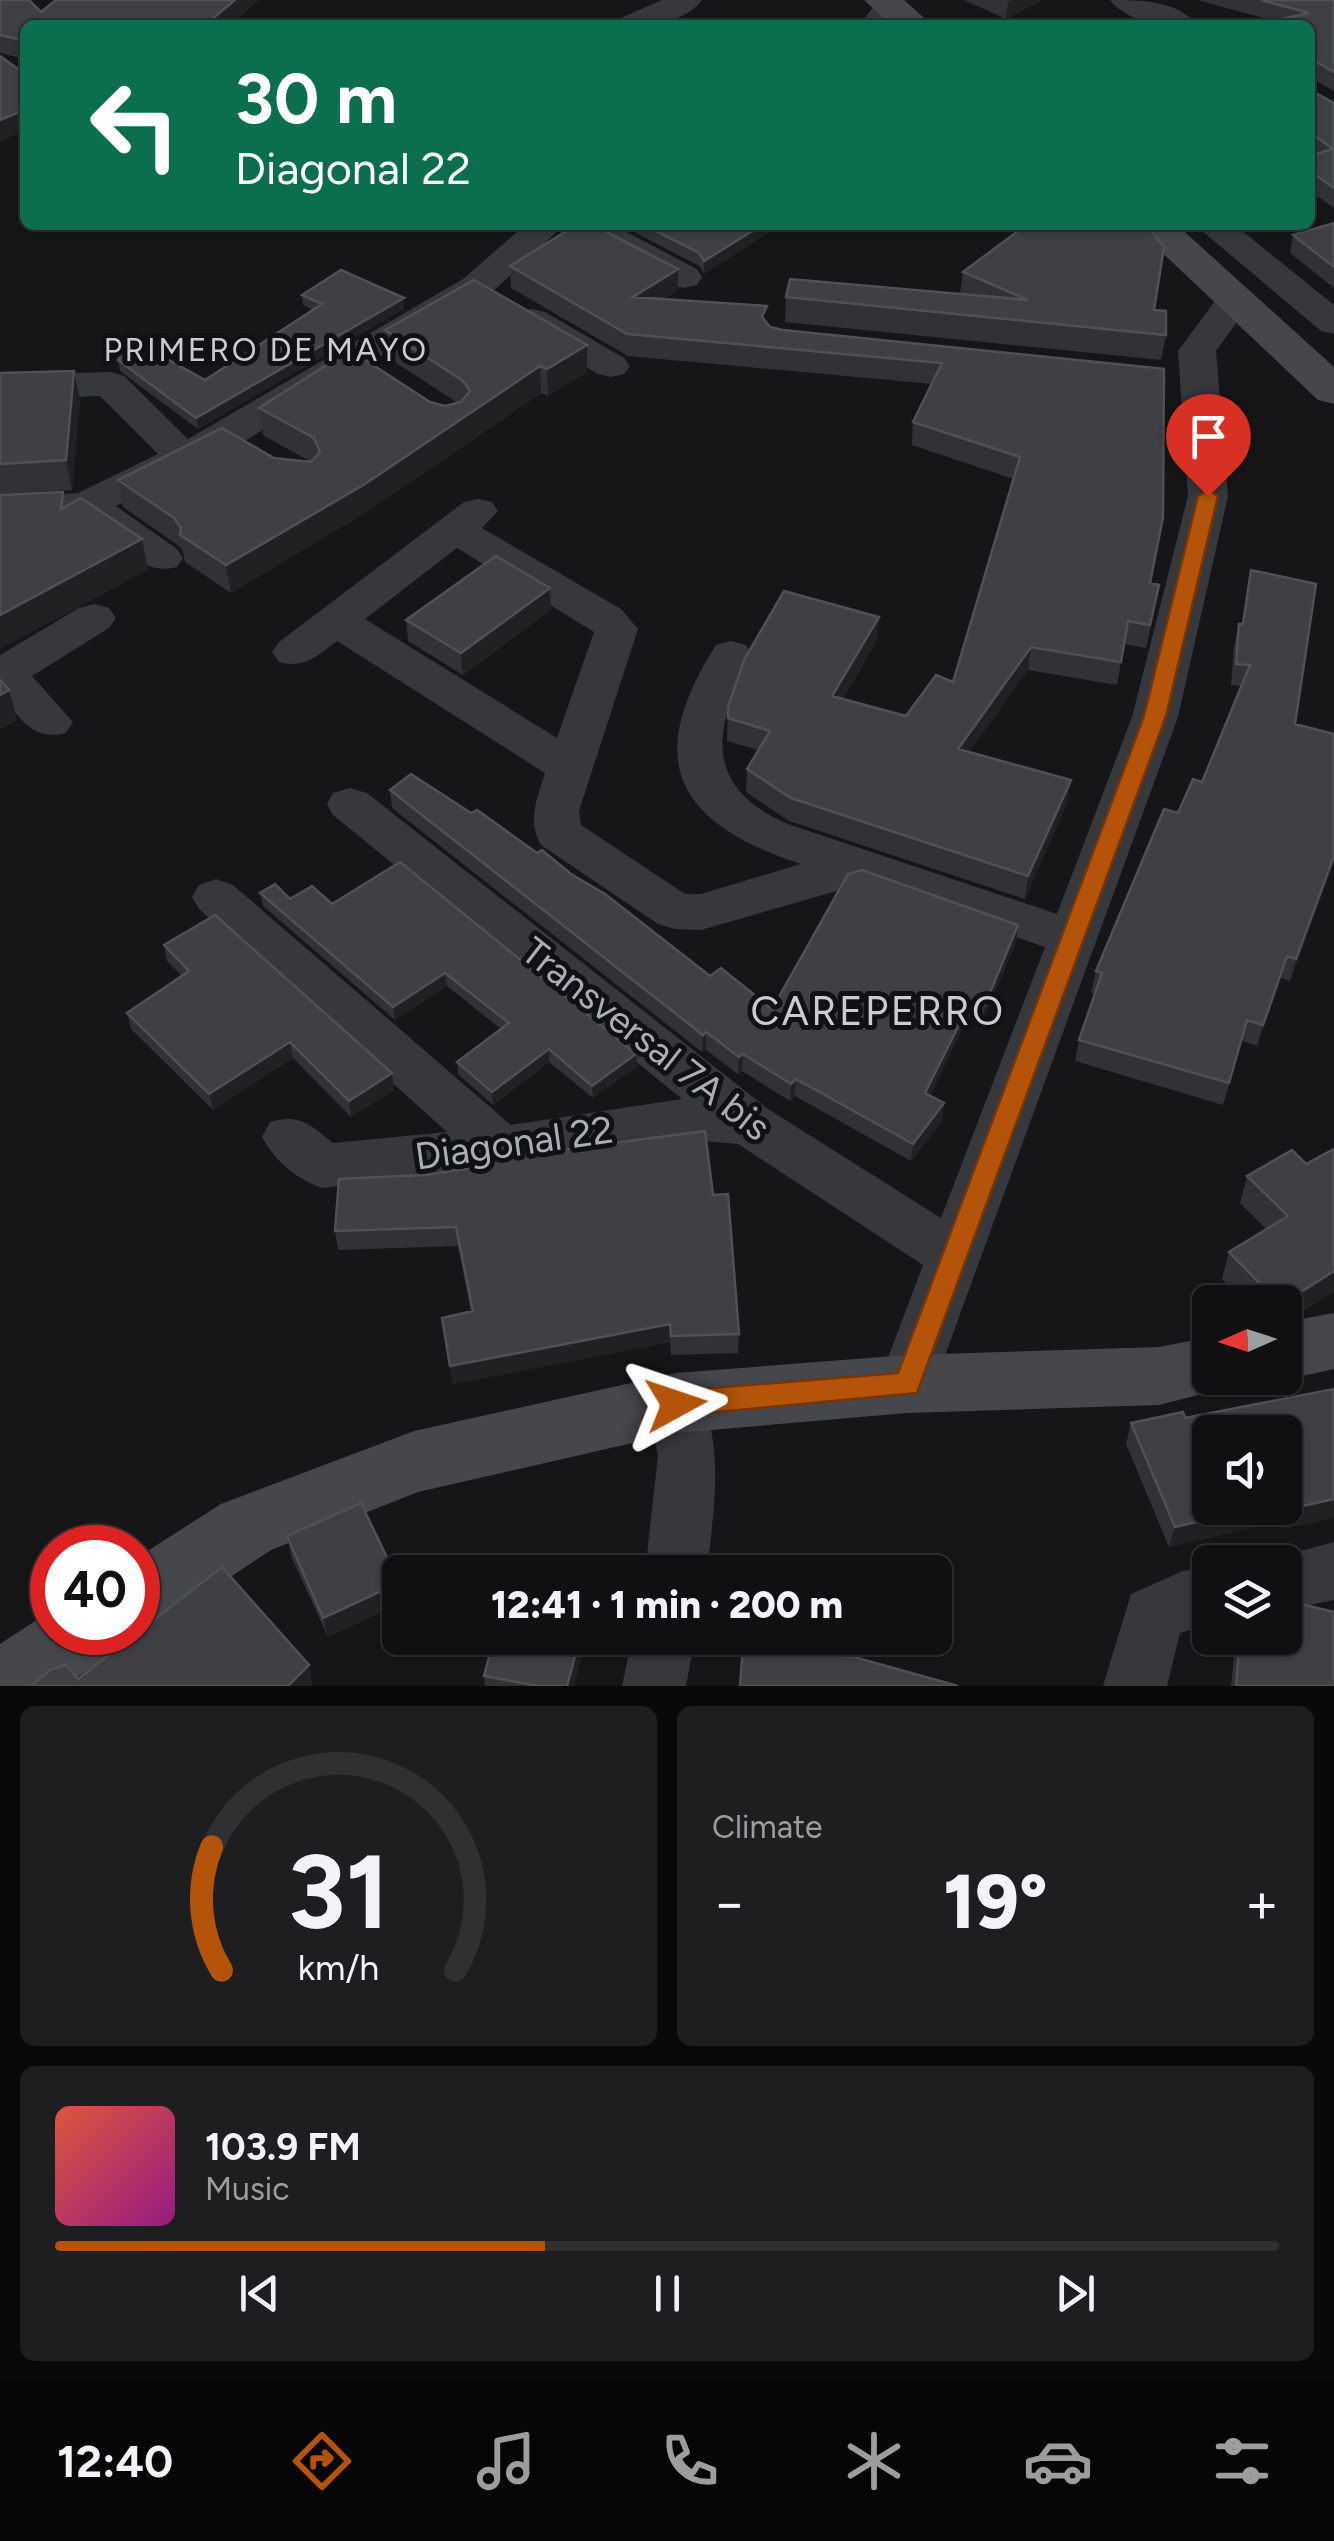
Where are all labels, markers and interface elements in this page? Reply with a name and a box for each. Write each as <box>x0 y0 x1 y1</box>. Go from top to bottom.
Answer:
text: 30 m <box>235 56 397 141</box>
icon: left <box>70 60 200 190</box>
text: Diagonal 22 <box>235 141 471 195</box>
district label: PRIMERO DE MAYO <box>104 331 428 369</box>
pin <box>1166 394 1251 497</box>
icon: arrive <box>1181 409 1236 464</box>
street label: Transversal 7A bis <box>513 928 779 1150</box>
district label: CAREPERRO <box>750 987 1006 1035</box>
street label: Diagonal 22 <box>412 1106 616 1180</box>
north arrow <box>1192 1285 1302 1395</box>
map controls <box>1192 1285 1302 1655</box>
position arrow <box>624 1352 728 1456</box>
button: sound <box>1192 1415 1302 1525</box>
speed limit sign: 40 <box>30 1525 160 1655</box>
button: layers <box>1192 1545 1302 1655</box>
text: 12:41 · 1 min · 200 m <box>491 1582 843 1628</box>
text: Climate <box>712 1808 823 1846</box>
text: 31 <box>288 1829 389 1954</box>
text: 19° <box>943 1857 1048 1947</box>
text: − <box>712 1870 746 1936</box>
text: + <box>1245 1870 1279 1936</box>
text: km/h <box>298 1946 379 1989</box>
text: 103.9 FM <box>205 2124 361 2170</box>
text: Music <box>205 2170 290 2208</box>
icon: previous <box>232 2266 287 2321</box>
icon: pause <box>640 2266 695 2321</box>
icon: next <box>1048 2266 1103 2321</box>
icon: directions <box>287 2426 357 2496</box>
icon: music <box>471 2426 541 2496</box>
icon: phone <box>655 2426 725 2496</box>
icon: climate <box>839 2426 909 2496</box>
icon: car <box>1023 2426 1093 2496</box>
icon: filters <box>1207 2426 1277 2496</box>
text: 12:40 <box>57 2434 173 2488</box>

